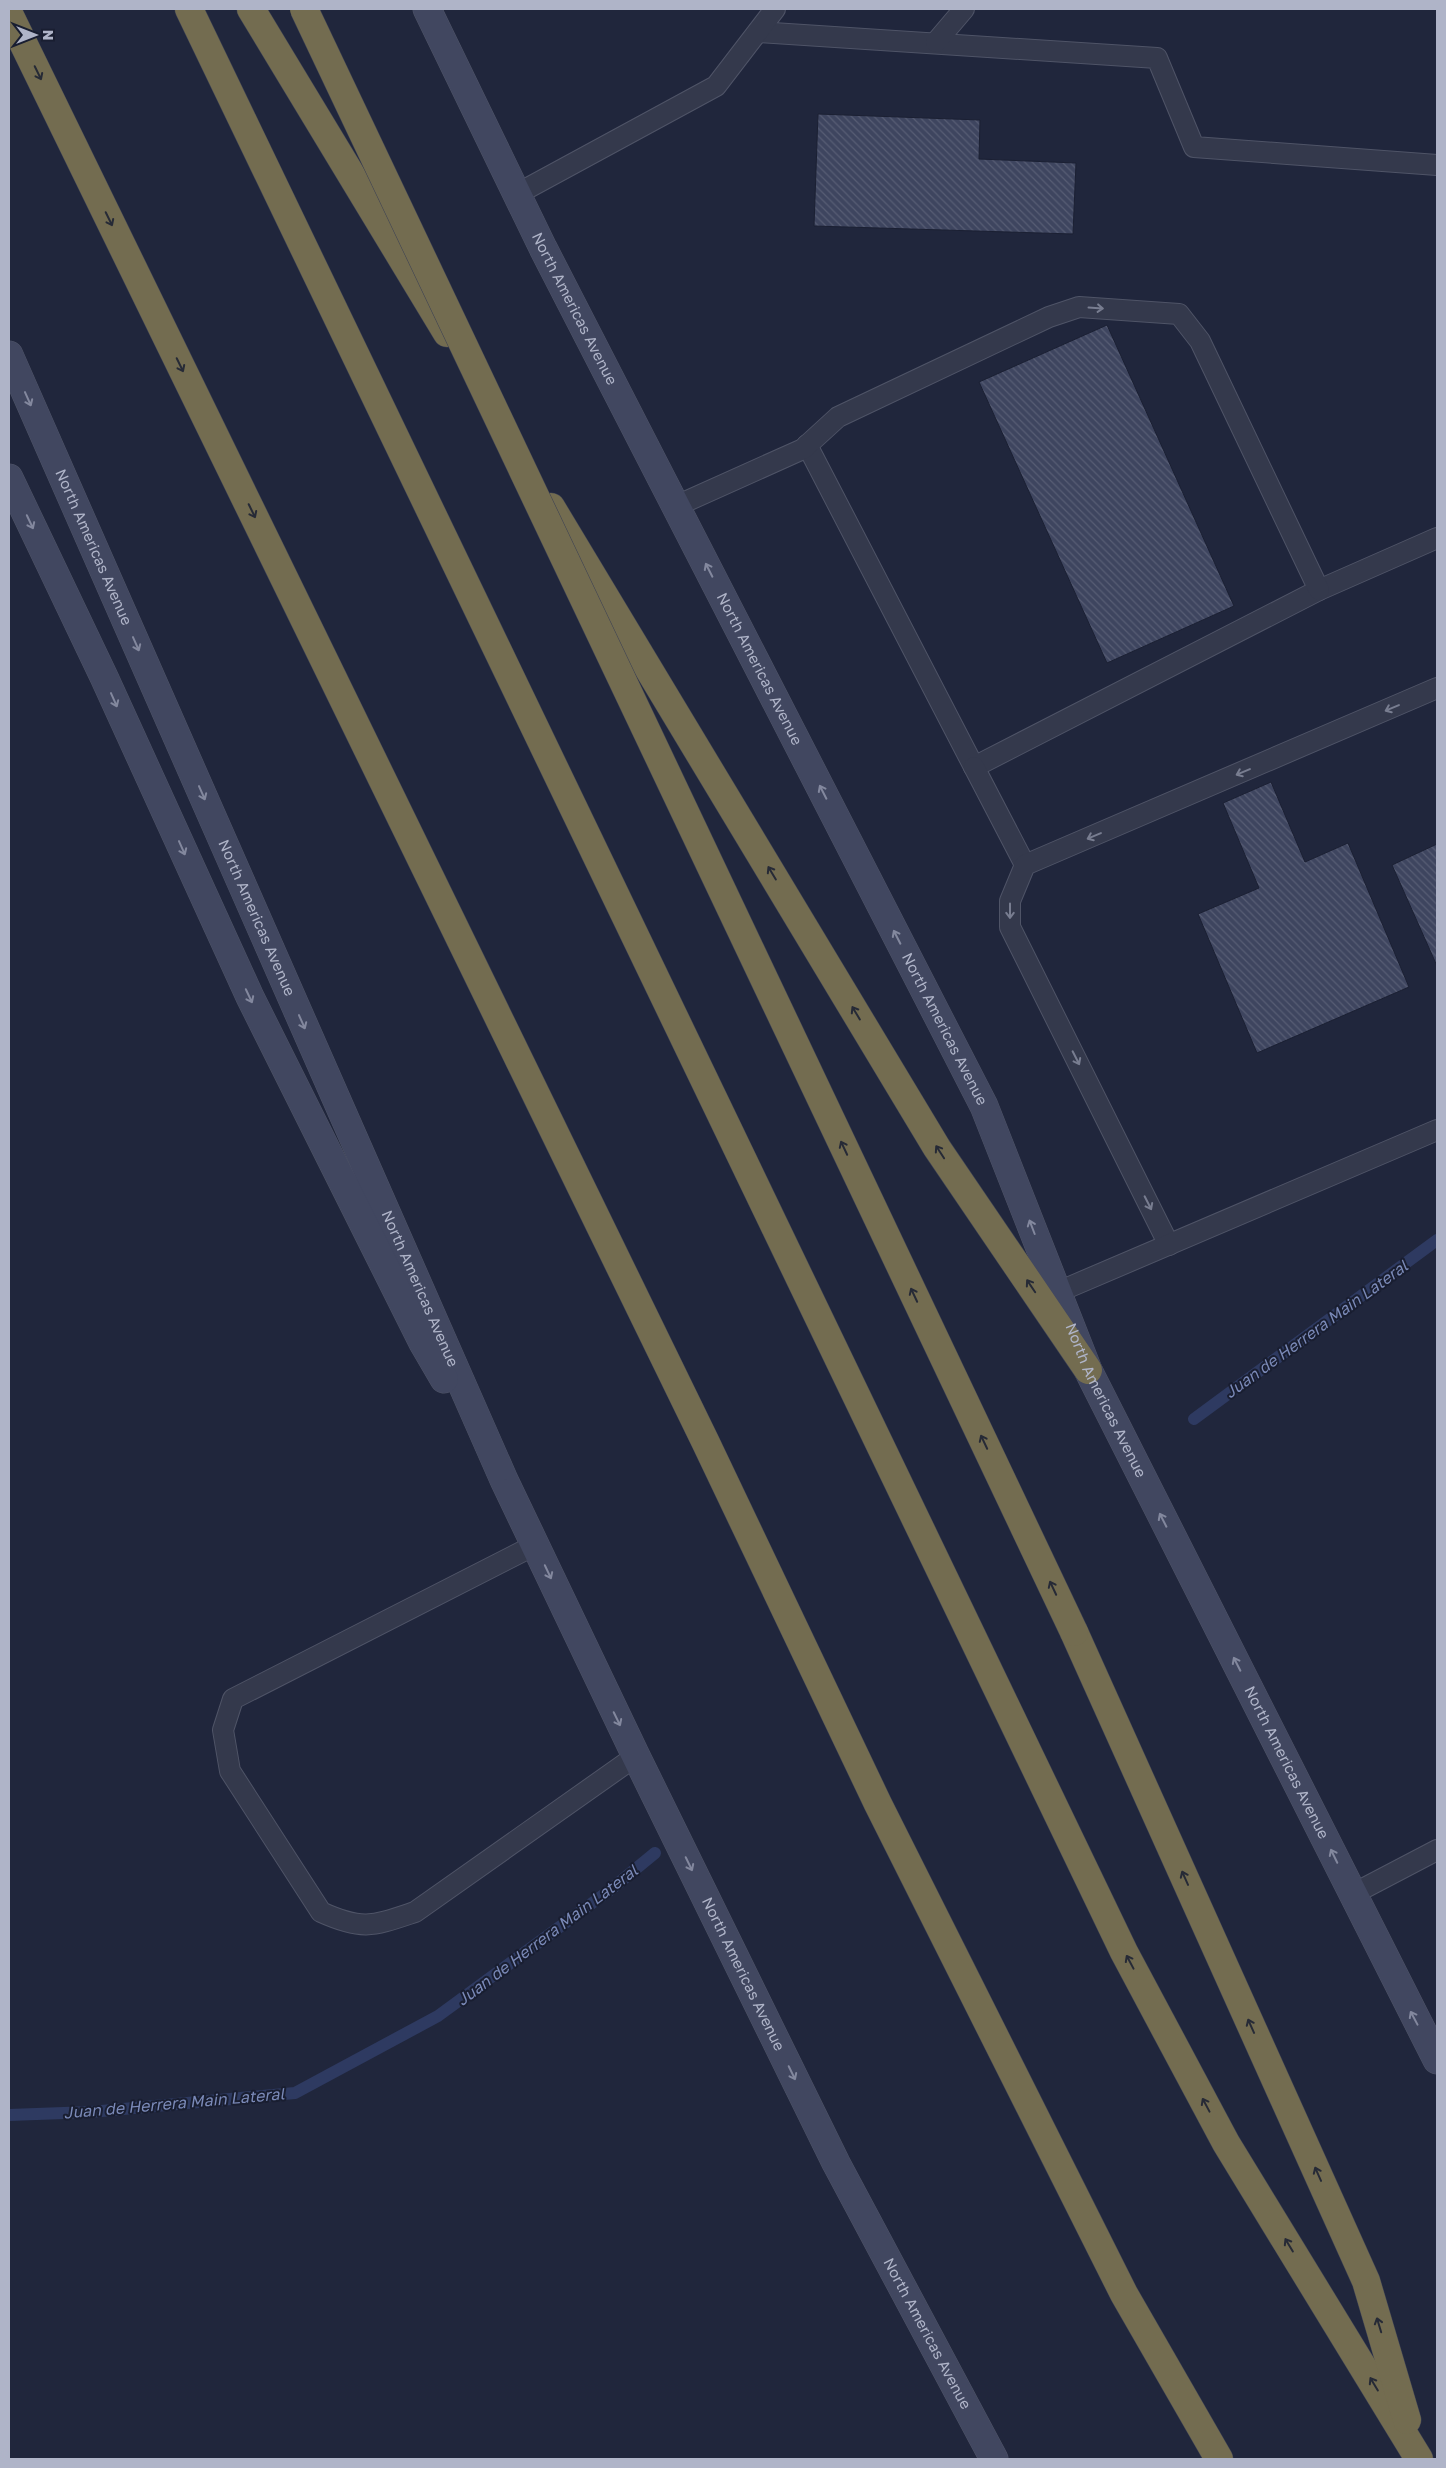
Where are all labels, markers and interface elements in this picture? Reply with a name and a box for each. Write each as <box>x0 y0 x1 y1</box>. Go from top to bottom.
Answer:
north arrow <box>10 10 60 60</box>
text: N <box>40 30 57 40</box>
one-way arrow <box>34 65 43 80</box>
one-way arrow <box>105 211 114 226</box>
street label: North Americas Avenue <box>529 229 622 388</box>
one-way arrow <box>1088 303 1104 313</box>
one-way arrow <box>176 357 185 372</box>
one-way arrow <box>24 391 34 406</box>
street label: North Americas Avenue <box>52 466 137 628</box>
one-way arrow <box>247 503 257 518</box>
one-way arrow <box>25 514 35 529</box>
one-way arrow <box>704 563 713 578</box>
street label: North Americas Avenue <box>714 589 807 748</box>
one-way arrow <box>132 636 142 651</box>
one-way arrow <box>110 692 120 707</box>
one-way arrow <box>1385 703 1400 713</box>
one-way arrow <box>1236 767 1251 777</box>
one-way arrow <box>197 785 207 800</box>
one-way arrow <box>818 785 827 800</box>
one-way arrow <box>1087 831 1102 841</box>
street label: North Americas Avenue <box>215 837 300 999</box>
one-way arrow <box>177 840 187 855</box>
one-way arrow <box>766 867 776 881</box>
one-way arrow <box>1005 902 1015 919</box>
one-way arrow <box>892 929 902 944</box>
street label: North Americas Avenue <box>899 950 992 1108</box>
one-way arrow <box>245 988 254 1003</box>
one-way arrow <box>850 1006 860 1020</box>
one-way arrow <box>298 1014 308 1029</box>
one-way arrow <box>1072 1050 1081 1065</box>
one-way arrow <box>839 1141 849 1156</box>
one-way arrow <box>934 1145 944 1159</box>
one-way arrow <box>1143 1196 1153 1211</box>
street label: North Americas Avenue <box>378 1207 463 1369</box>
one-way arrow <box>1027 1219 1036 1235</box>
water label: Juan de Herrera Main Lateral <box>1220 1255 1412 1402</box>
one-way arrow <box>1026 1279 1036 1293</box>
one-way arrow <box>909 1288 918 1303</box>
street label: North Americas Avenue <box>1062 1320 1151 1480</box>
one-way arrow <box>978 1435 988 1450</box>
one-way arrow <box>1158 1513 1167 1528</box>
one-way arrow <box>543 1564 553 1579</box>
one-way arrow <box>1048 1581 1058 1596</box>
one-way arrow <box>1232 1657 1242 1672</box>
street label: North Americas Avenue <box>1241 1683 1334 1842</box>
one-way arrow <box>613 1711 623 1726</box>
one-way arrow <box>1329 1849 1338 1864</box>
one-way arrow <box>685 1856 694 1871</box>
water label: Juan de Herrera Main Lateral <box>452 1860 642 2010</box>
one-way arrow <box>1179 1871 1189 1886</box>
street label: North Americas Avenue <box>699 1894 790 2054</box>
one-way arrow <box>1125 1955 1134 1970</box>
one-way arrow <box>1409 2010 1419 2025</box>
one-way arrow <box>1246 2019 1256 2034</box>
one-way arrow <box>788 2065 797 2080</box>
water label: Juan de Herrera Main Lateral <box>63 2083 286 2123</box>
one-way arrow <box>1201 2098 1211 2113</box>
one-way arrow <box>1312 2167 1322 2182</box>
one-way arrow <box>1283 2239 1293 2253</box>
street label: North Americas Avenue <box>880 2254 976 2412</box>
one-way arrow <box>1373 2317 1383 2333</box>
one-way arrow <box>1368 2377 1379 2391</box>

